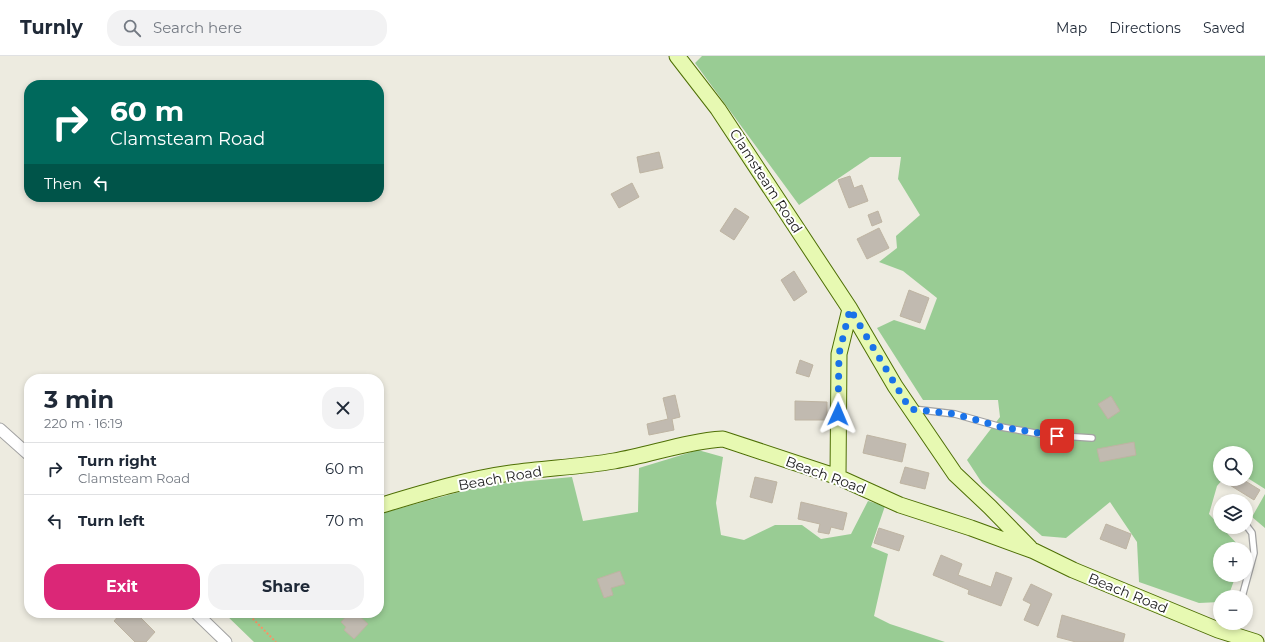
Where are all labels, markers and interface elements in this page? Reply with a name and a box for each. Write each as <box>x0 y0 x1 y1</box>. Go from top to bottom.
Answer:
search box <box>107 10 387 46</box>
text: Turnly <box>20 16 83 39</box>
icon: search <box>121 17 143 39</box>
text: Search here <box>153 18 242 37</box>
text: Map <box>1056 19 1087 37</box>
text: Directions <box>1109 19 1181 37</box>
text: Saved <box>1203 19 1245 37</box>
text: 60 m <box>110 94 184 128</box>
icon: right <box>44 96 96 148</box>
street label: Clamsteam Road <box>726 125 806 237</box>
text: Clamsteam Road <box>110 128 265 150</box>
icon: left <box>90 172 112 194</box>
text: Then <box>44 174 82 193</box>
text: 3 min <box>44 385 114 414</box>
button: close <box>322 387 364 429</box>
position arrow <box>817 393 859 435</box>
text: 220 m · 16:19 <box>44 415 123 431</box>
pin <box>1040 419 1074 453</box>
icon: arrive <box>1046 425 1068 447</box>
map controls <box>1213 446 1253 630</box>
button: search <box>1213 446 1253 486</box>
text: Turn right <box>78 451 157 470</box>
street label: Beach Road <box>783 452 869 498</box>
icon: right <box>44 458 66 480</box>
text: 60 m <box>325 459 364 478</box>
street label: Beach Road <box>457 462 543 494</box>
text: Clamsteam Road <box>78 470 190 486</box>
button: layers <box>1213 494 1253 534</box>
icon: left <box>44 510 66 532</box>
text: Turn left <box>78 511 145 530</box>
text: 70 m <box>326 511 364 530</box>
button: + <box>1213 542 1253 582</box>
button: Exit <box>44 564 200 610</box>
button: Share <box>208 564 364 610</box>
street label: Beach Road <box>1085 569 1171 617</box>
button: − <box>1213 590 1253 630</box>

